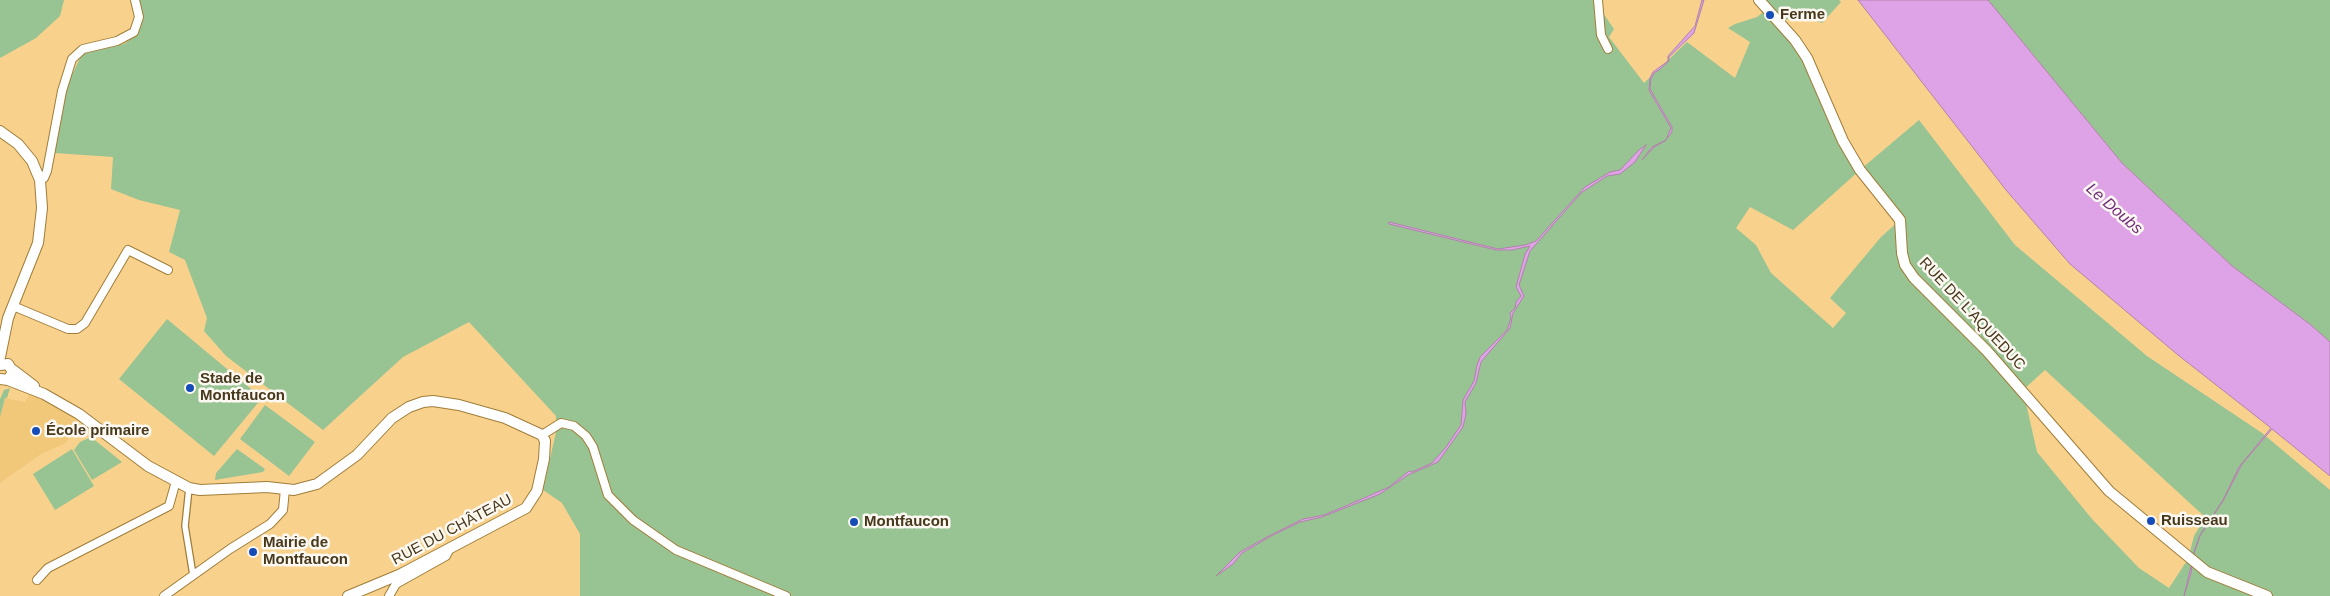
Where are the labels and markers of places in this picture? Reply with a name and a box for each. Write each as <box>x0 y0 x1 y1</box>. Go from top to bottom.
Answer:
place label: Ferme <box>1780 6 1825 24</box>
marker: Ferme <box>1764 9 1776 21</box>
place label: Stade de Montfaucon <box>200 370 285 405</box>
marker: Stade de Montfaucon <box>184 382 196 394</box>
place label: École primaire <box>46 422 149 440</box>
marker: École primaire <box>30 425 42 437</box>
place label: Ruisseau <box>2161 512 2228 530</box>
place label: Montfaucon <box>864 513 949 531</box>
marker: Ruisseau <box>2145 515 2157 527</box>
marker: Montfaucon <box>848 516 860 528</box>
place label: Mairie de Montfaucon <box>263 534 348 569</box>
marker: Mairie de Montfaucon <box>247 546 259 558</box>

